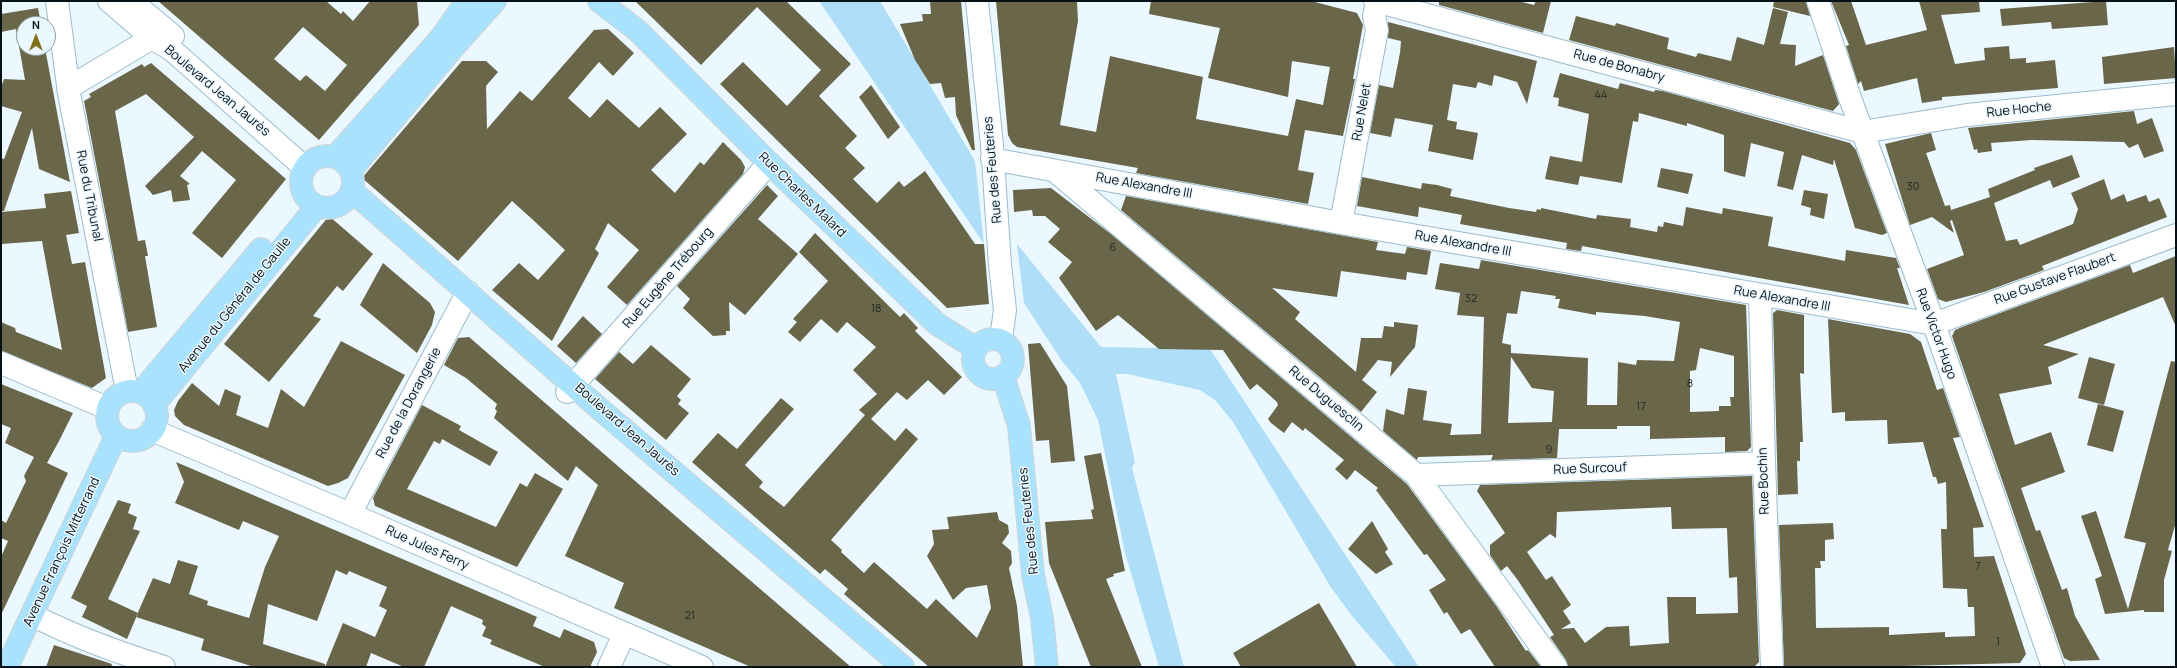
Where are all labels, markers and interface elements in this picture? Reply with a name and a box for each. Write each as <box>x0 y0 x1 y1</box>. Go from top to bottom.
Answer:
north arrow <box>16 16 56 56</box>
text: N <box>32 17 40 32</box>
street label: Boulevard Jean Jaurès <box>161 42 273 140</box>
street label: Rue de Bonabry <box>1572 46 1666 86</box>
street label: Rue Nelet <box>1349 82 1375 142</box>
house number: 44 <box>1594 88 1608 102</box>
street label: Rue Hoche <box>1986 99 2052 121</box>
street label: Rue des Feuteries <box>981 116 1005 224</box>
street label: Rue du Tribunal <box>73 149 105 243</box>
street label: Rue Charles Malard <box>755 149 849 241</box>
street label: Rue Alexandre III <box>1094 170 1194 202</box>
house number: 30 <box>1907 180 1919 194</box>
street label: Rue Eugène Trébourg <box>620 224 716 332</box>
street label: Rue Alexandre III <box>1413 228 1513 260</box>
street label: Avenue du Général de Gaulle <box>175 234 295 376</box>
house number: 6 <box>1110 241 1116 255</box>
street label: Rue Gustave Flaubert <box>1992 250 2118 308</box>
street label: Rue Alexandre III <box>1732 283 1832 315</box>
street label: Rue Victor Hugo <box>1912 286 1960 382</box>
house number: 32 <box>1465 292 1477 306</box>
house number: 18 <box>871 302 881 316</box>
street label: Rue de la Dorangerie <box>373 345 445 461</box>
street label: Rue Duguesclin <box>1285 363 1367 435</box>
house number: 8 <box>1687 377 1693 391</box>
street label: Boulevard Jean Jaurès <box>572 380 682 480</box>
house number: 17 <box>1636 400 1646 414</box>
house number: 9 <box>1546 443 1552 457</box>
street label: Rue Bochin <box>1755 447 1773 515</box>
street label: Rue Surcouf <box>1553 460 1627 478</box>
street label: Rue des Feuteries <box>1016 467 1042 575</box>
street label: Avenue François Mitterrand <box>20 475 104 629</box>
street label: Rue Jules Ferry <box>383 523 471 573</box>
house number: 7 <box>1975 560 1981 574</box>
house number: 21 <box>685 609 695 623</box>
house number: 1 <box>1996 635 2000 649</box>

